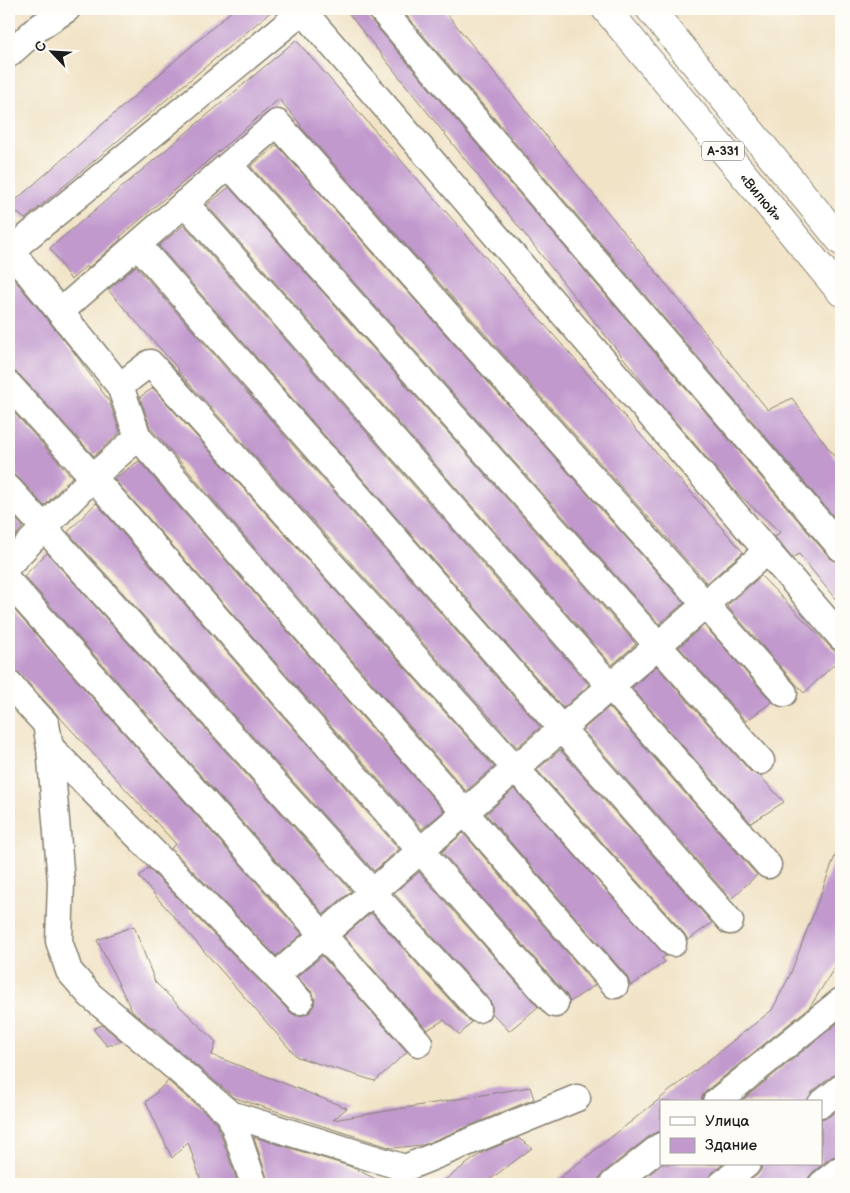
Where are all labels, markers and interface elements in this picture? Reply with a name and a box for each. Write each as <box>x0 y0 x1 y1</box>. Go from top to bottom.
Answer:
north arrow <box>28 28 78 78</box>
text: С <box>31 38 51 55</box>
road number: А-331 <box>702 142 744 160</box>
street label: «Вилюй» <box>735 170 786 225</box>
legend <box>660 1100 822 1166</box>
text: Улица <box>705 1112 750 1131</box>
text: Здание <box>705 1136 757 1155</box>

